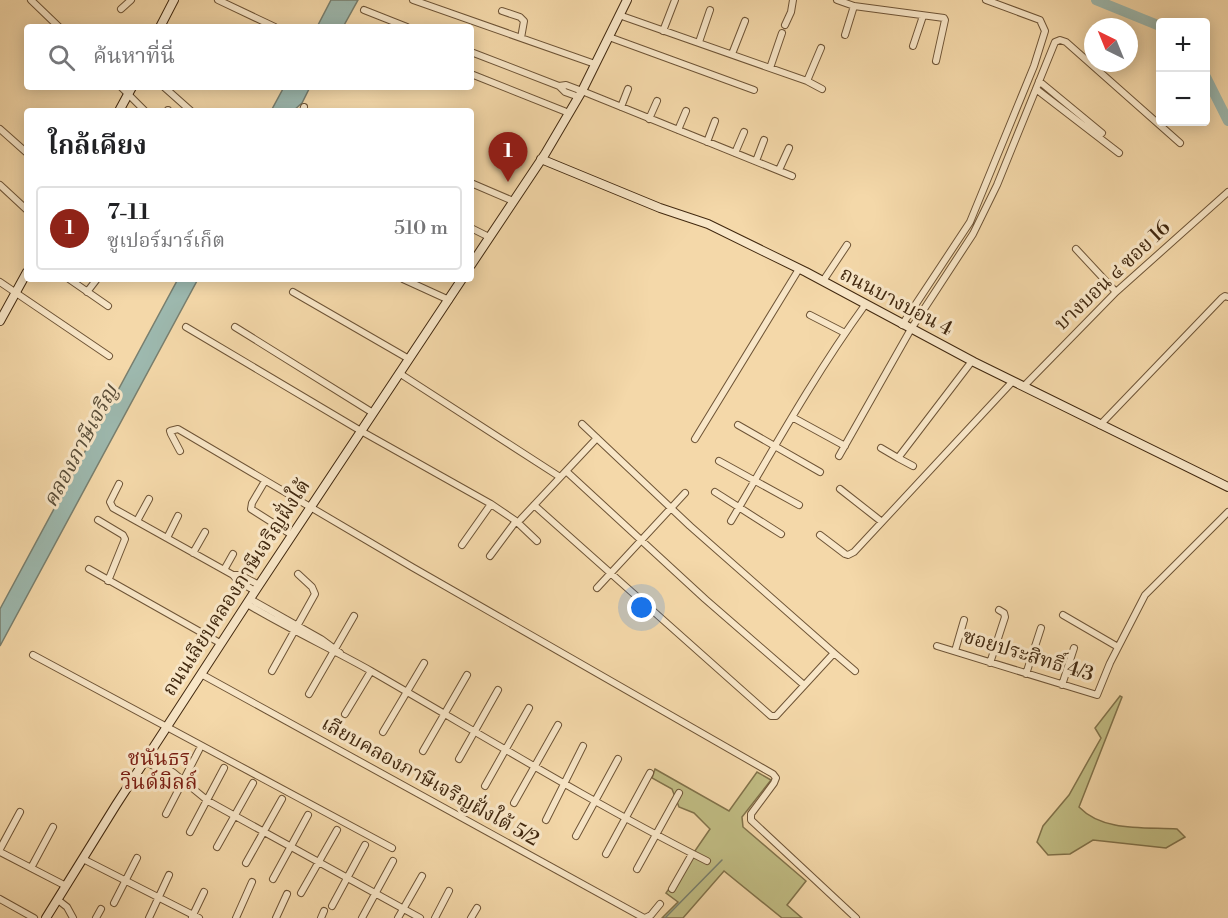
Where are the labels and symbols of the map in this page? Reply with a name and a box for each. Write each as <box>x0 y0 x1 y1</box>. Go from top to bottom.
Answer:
north arrow <box>1084 18 1138 72</box>
pin: 1 <box>488 132 528 182</box>
street label: บางบอน ๔ ซอย 16 <box>1050 216 1176 336</box>
street label: ถนนบางบอน 4 <box>835 262 957 342</box>
water label: คลองภาษีเจริญ <box>38 379 125 512</box>
street label: ถนนเลียบคลองภาษีเจริญฝั่งใต้ <box>154 473 317 701</box>
your location <box>627 593 656 622</box>
street label: ซอยประสิทธิ์ 4/3 <box>960 621 1098 688</box>
street label: เลียบคลองภาษีเจริญฝั่งใต้ 5/2 <box>317 708 545 852</box>
district label: ชนันธร วินด์มิลล์ <box>120 746 198 796</box>

